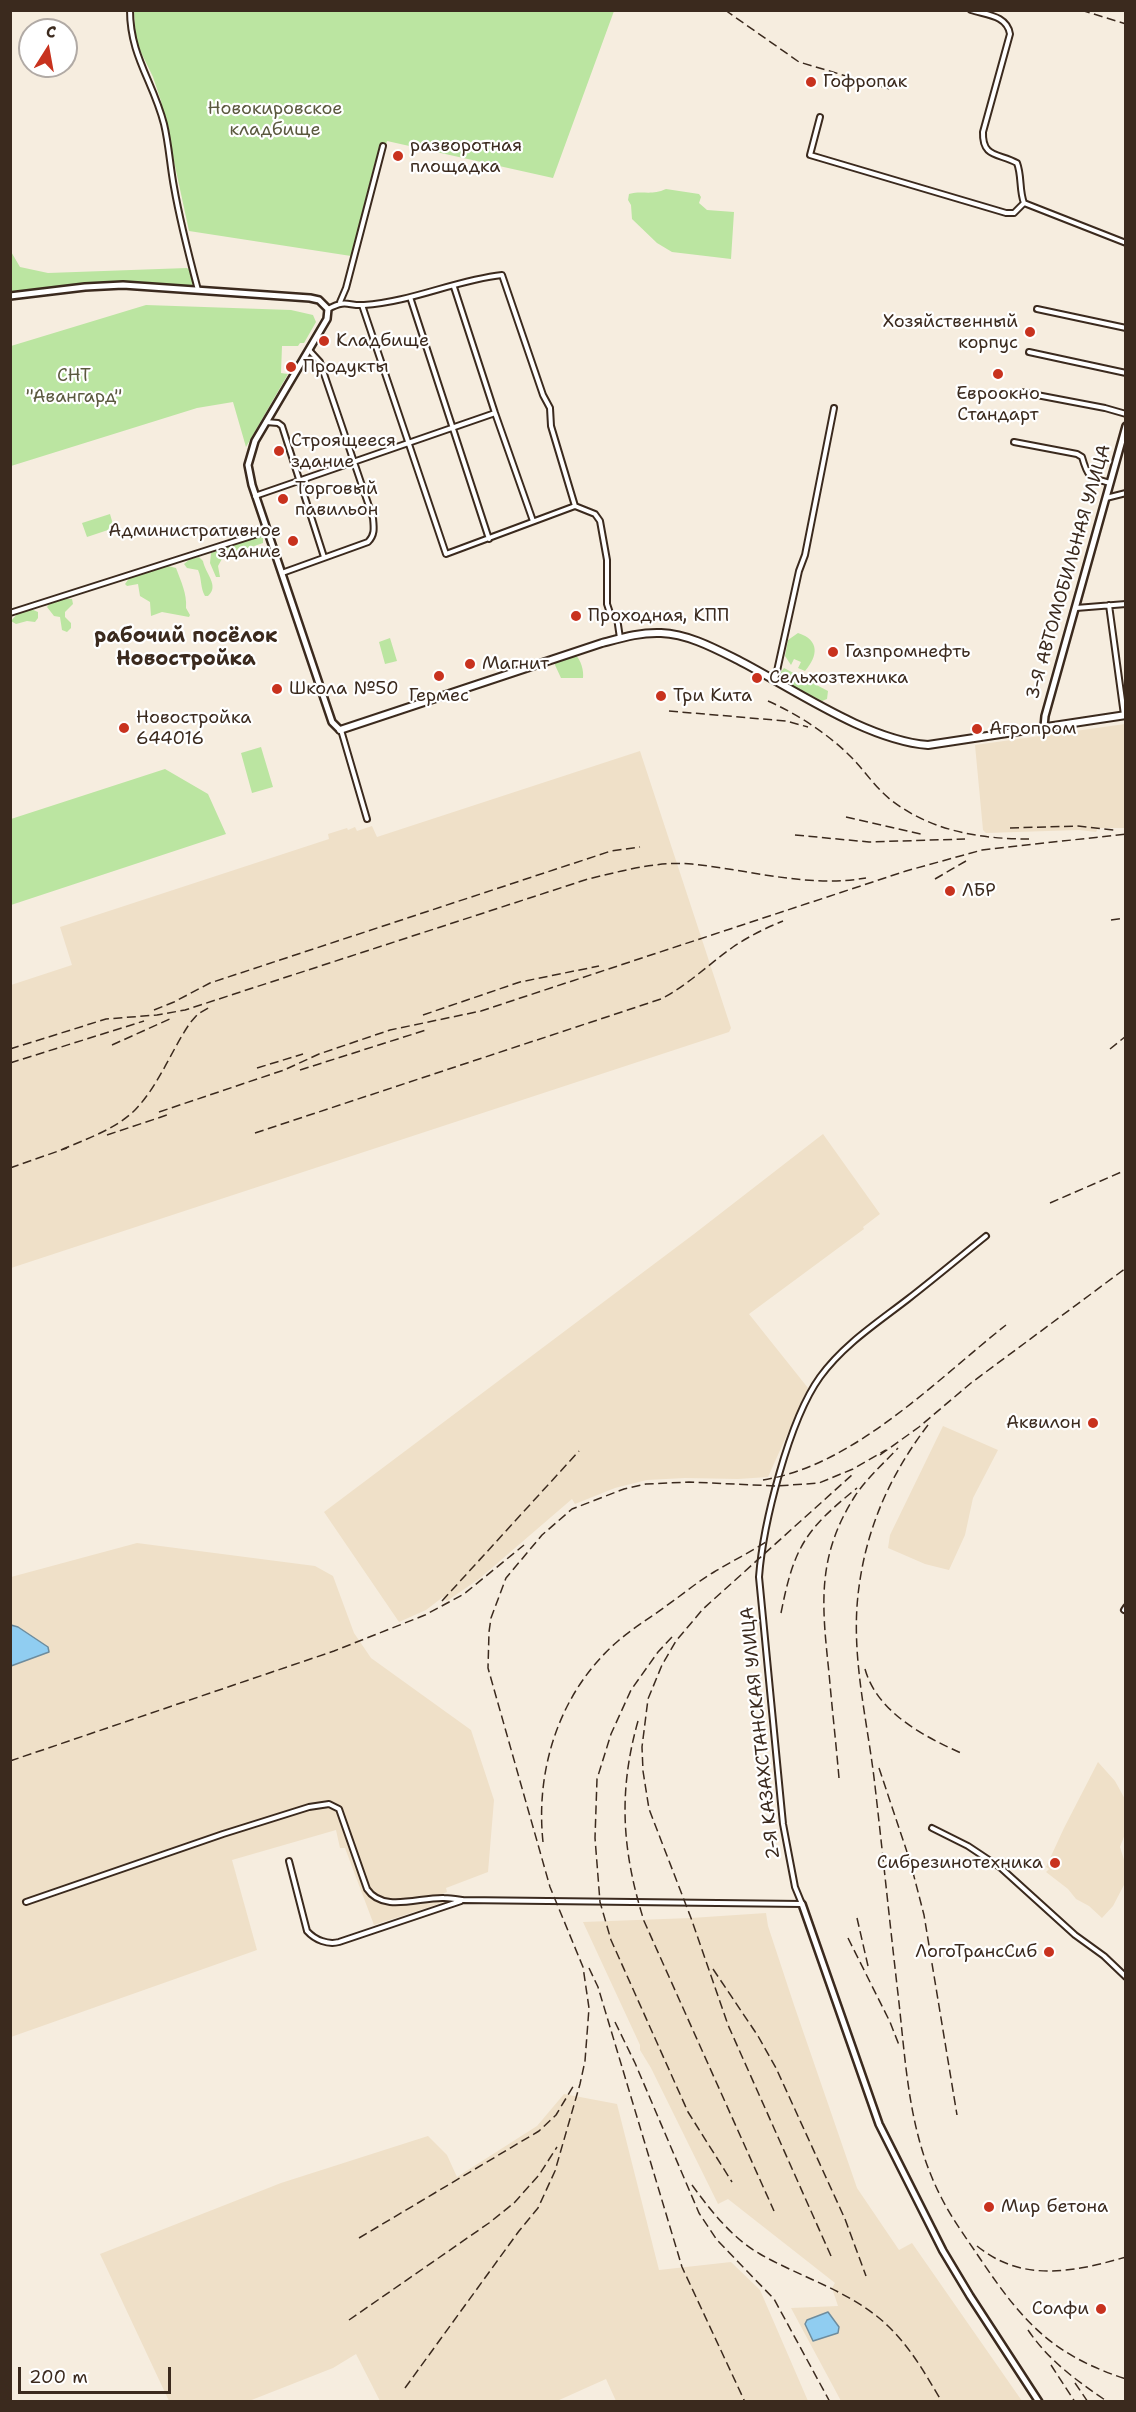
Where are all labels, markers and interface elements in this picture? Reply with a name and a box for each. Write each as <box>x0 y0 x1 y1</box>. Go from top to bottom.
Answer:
north arrow <box>18 18 78 78</box>
text: С <box>44 21 58 43</box>
place label: Гофропак <box>823 71 907 93</box>
marker: Гофропак <box>804 75 818 89</box>
park label: Новокировское кладбище <box>207 98 343 140</box>
place label: разворотная площадка <box>410 135 522 178</box>
marker: разворотная площадка <box>391 149 405 163</box>
place label: Хозяйственный корпус <box>883 311 1018 354</box>
marker: Хозяйственный корпус <box>1023 325 1037 339</box>
place label: Кладбище <box>336 330 429 352</box>
marker: Кладбище <box>317 334 331 348</box>
place label: Продукты <box>303 356 389 378</box>
marker: Продукты <box>284 360 298 374</box>
park label: СНТ "Авангард" <box>26 365 122 407</box>
marker: Евроокно Стандарт <box>991 367 1005 381</box>
place label: Евроокно Стандарт <box>956 383 1040 426</box>
place label: Строящееся здание <box>291 430 396 472</box>
street label: 3-Я АВТОМОБИЛЬНАЯ УЛИЦА <box>1022 442 1116 702</box>
marker: Строящееся здание <box>272 444 286 458</box>
place label: Торговый павильон <box>295 478 378 520</box>
marker: Торговый павильон <box>276 492 290 506</box>
place label: Административное здание <box>108 520 281 562</box>
marker: Административное здание <box>286 534 300 548</box>
place label: Проходная, КПП <box>588 605 729 627</box>
marker: Проходная, КПП <box>569 609 583 623</box>
district label: рабочий посёлок Новостройка <box>94 625 278 672</box>
place label: Газпромнефть <box>845 641 970 663</box>
marker: Газпромнефть <box>826 645 840 659</box>
place label: Магнит <box>482 653 549 675</box>
marker: Магнит <box>463 657 477 671</box>
place label: Сельхозтехника <box>769 667 908 689</box>
marker: Гермес <box>432 669 446 683</box>
marker: Сельхозтехника <box>750 671 764 685</box>
place label: Школа №50 <box>289 678 399 700</box>
marker: Школа №50 <box>270 682 284 696</box>
place label: Гермес <box>409 685 469 707</box>
place label: Три Кита <box>673 685 752 707</box>
marker: Три Кита <box>654 689 668 703</box>
place label: Новостройка 644016 <box>136 707 251 750</box>
place label: Агропром <box>989 718 1076 740</box>
marker: Новостройка 644016 <box>117 721 131 735</box>
marker: Агропром <box>970 722 984 736</box>
place label: ЛБР <box>962 880 996 902</box>
marker: ЛБР <box>943 884 957 898</box>
place label: Аквилон <box>1006 1412 1081 1434</box>
marker: Аквилон <box>1086 1416 1100 1430</box>
street label: 2-Я КАЗАХСТАНСКАЯ УЛИЦА <box>737 1606 785 1860</box>
place label: Сибрезинотехника <box>877 1852 1043 1874</box>
marker: Сибрезинотехника <box>1048 1856 1062 1870</box>
place label: ЛогоТрансСиб <box>915 1941 1037 1963</box>
marker: ЛогоТрансСиб <box>1042 1945 1056 1959</box>
place label: Мир бетона <box>1001 2196 1108 2218</box>
marker: Мир бетона <box>982 2200 996 2214</box>
place label: Солфи <box>1032 2298 1089 2320</box>
marker: Солфи <box>1094 2302 1108 2316</box>
scale bar <box>21 2355 174 2393</box>
text: 200 m <box>29 2365 88 2389</box>

